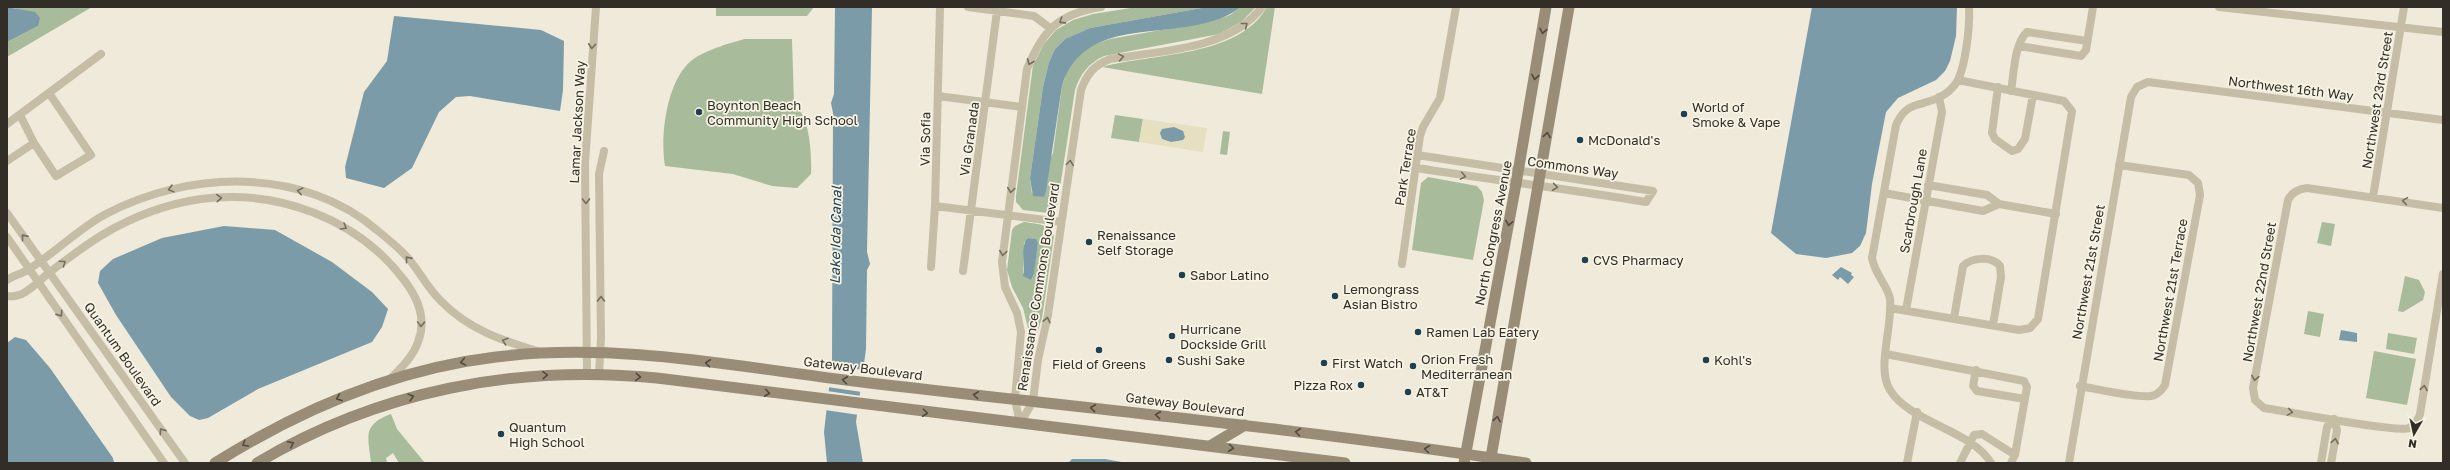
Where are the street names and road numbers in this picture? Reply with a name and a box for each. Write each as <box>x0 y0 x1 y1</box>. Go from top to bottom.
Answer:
street label: Northwest 23rd Street <box>2358 30 2396 170</box>
street label: Lamar Jackson Way <box>566 59 588 184</box>
street label: Northwest 16th Way <box>2227 72 2355 104</box>
street label: Via Granada <box>956 101 982 177</box>
street label: Via Sofia <box>917 112 933 166</box>
street label: Park Terrace <box>1391 127 1419 207</box>
street label: Scarbrough Lane <box>1896 147 1930 255</box>
street label: Commons Way <box>1526 153 1620 181</box>
street label: North Congress Avenue <box>1471 159 1515 307</box>
street label: Renaissance Commons Boulevard <box>1014 182 1062 392</box>
street label: Northwest 21st Street <box>2068 203 2108 341</box>
street label: Northwest 21st Terrace <box>2150 217 2190 363</box>
street label: Northwest 22nd Street <box>2239 221 2279 363</box>
street label: Quantum Boulevard <box>81 299 165 409</box>
street label: Gateway Boulevard <box>803 353 923 383</box>
street label: Gateway Boulevard <box>1125 389 1245 419</box>

